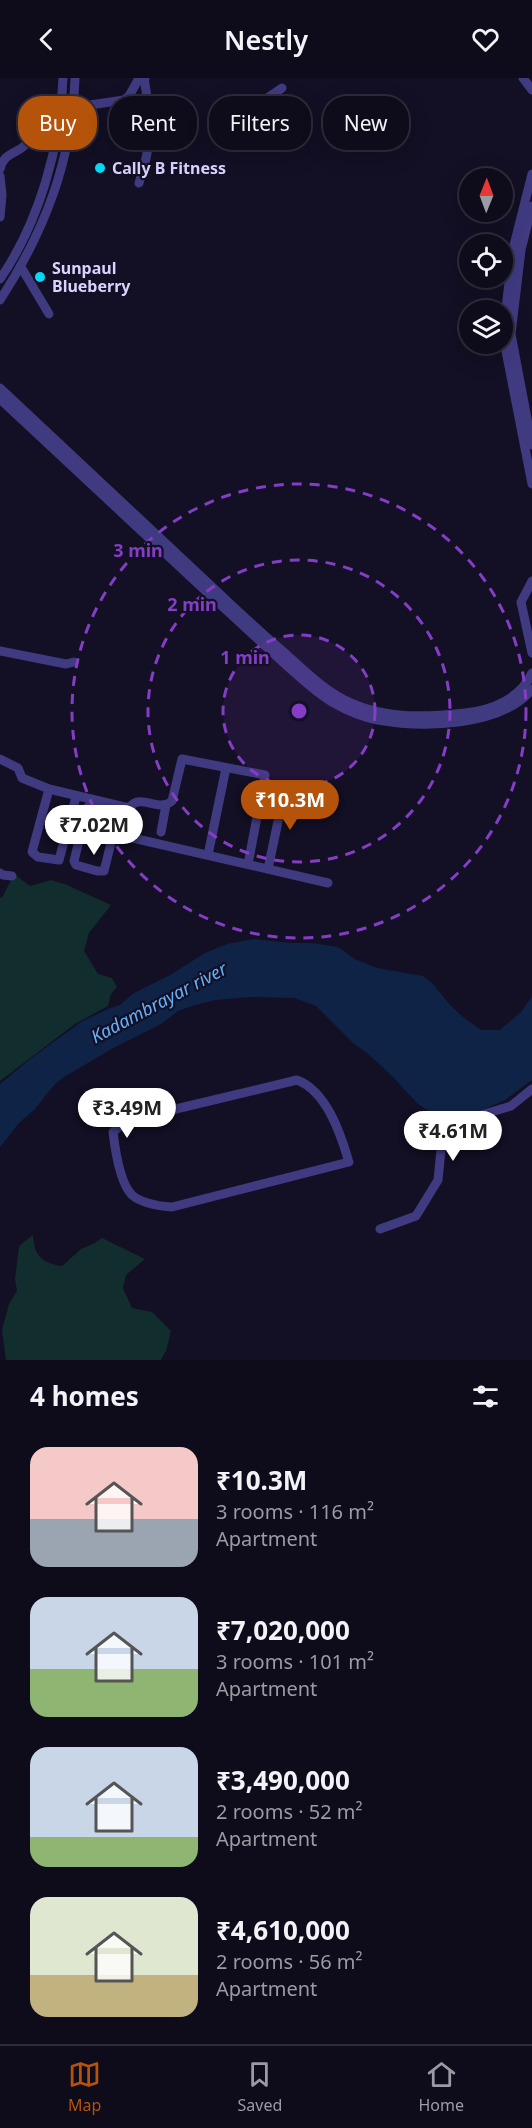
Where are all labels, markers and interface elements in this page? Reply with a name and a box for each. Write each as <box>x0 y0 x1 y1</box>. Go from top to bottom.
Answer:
text: Nestly <box>224 21 308 58</box>
icon: back <box>30 23 63 56</box>
icon: heart <box>469 23 502 56</box>
chip: Buy <box>18 96 97 150</box>
chip: Rent <box>109 96 197 150</box>
chip: Filters <box>209 96 311 150</box>
chip: New <box>323 96 409 150</box>
place label: Cally B Fitness <box>112 157 226 179</box>
marker: Cally B Fitness <box>93 161 107 175</box>
north arrow <box>459 168 513 222</box>
map controls <box>459 168 513 354</box>
button: locate <box>459 234 513 288</box>
place label: Sunpaul Blueberry <box>52 257 131 297</box>
marker: Sunpaul Blueberry <box>33 270 47 284</box>
button: layers <box>459 300 513 354</box>
text: 3 min <box>113 538 163 562</box>
text: 2 min <box>167 592 217 616</box>
text: 1 min <box>220 645 270 669</box>
centre of rings <box>289 701 309 721</box>
pin: ₹10.3M <box>241 780 339 831</box>
text: ₹10.3M <box>255 786 325 813</box>
pin: ₹7.02M <box>45 805 143 856</box>
text: ₹7.02M <box>59 811 129 838</box>
water label: Kadambrayar river <box>86 956 232 1048</box>
pin: ₹3.49M <box>78 1088 176 1139</box>
text: ₹3.49M <box>92 1094 162 1121</box>
pin: ₹4.61M <box>404 1111 502 1162</box>
text: ₹4.61M <box>418 1117 488 1144</box>
text: 4 homes <box>30 1378 139 1414</box>
icon: filters <box>469 1380 502 1413</box>
text: ₹10.3M <box>216 1462 307 1498</box>
icon: home <box>78 1471 150 1543</box>
text: 3 rooms · 116 m² <box>216 1498 374 1525</box>
text: Apartment <box>216 1525 317 1552</box>
text: ₹7,020,000 <box>216 1612 350 1648</box>
icon: home <box>78 1621 150 1693</box>
text: 3 rooms · 101 m² <box>216 1648 374 1675</box>
text: Apartment <box>216 1675 317 1702</box>
text: ₹3,490,000 <box>216 1762 350 1798</box>
icon: home <box>78 1771 150 1843</box>
text: 2 rooms · 52 m² <box>216 1798 363 1825</box>
text: Apartment <box>216 1825 317 1852</box>
text: ₹4,610,000 <box>216 1912 350 1948</box>
icon: home <box>78 1921 150 1993</box>
text: 2 rooms · 56 m² <box>216 1948 363 1975</box>
text: Apartment <box>216 1975 317 2002</box>
tab: Map <box>68 2058 101 2116</box>
tab: Saved <box>238 2058 282 2116</box>
tab: Home <box>418 2058 464 2116</box>

